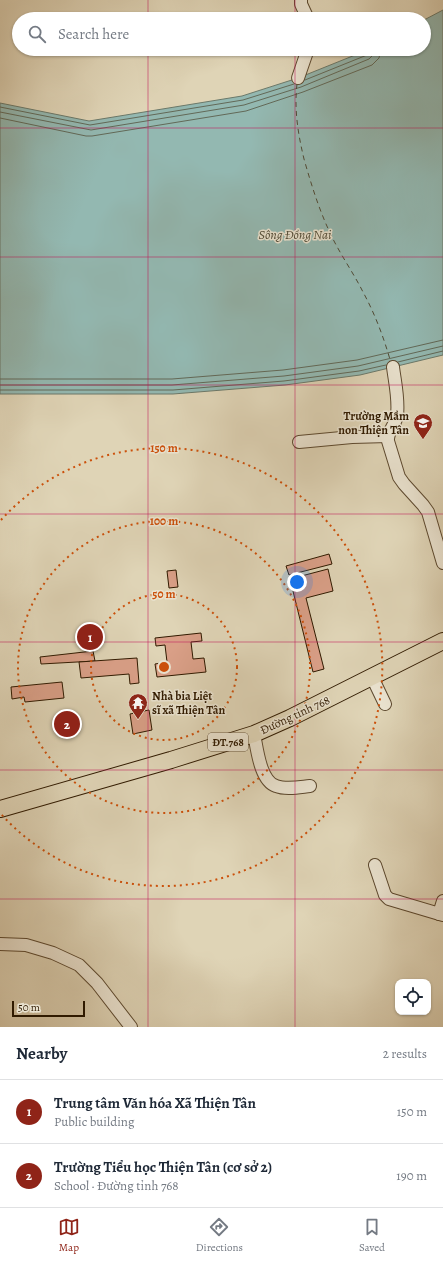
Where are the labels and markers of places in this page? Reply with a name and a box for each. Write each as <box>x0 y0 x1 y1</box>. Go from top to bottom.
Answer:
place label: Trường Mầm non Thiện Tân <box>338 408 409 438</box>
school or university icon: Trường Mầm non Thiện Tân <box>412 412 434 440</box>
pin: 1 <box>77 622 103 652</box>
centre of rings <box>157 660 171 674</box>
place label: Nhà bia Liệt sĩ xã Thiện Tân <box>152 688 225 718</box>
temple icon: Nhà bia Liệt sĩ xã Thiện Tân <box>127 692 149 720</box>
pin: 2 <box>54 709 80 739</box>

